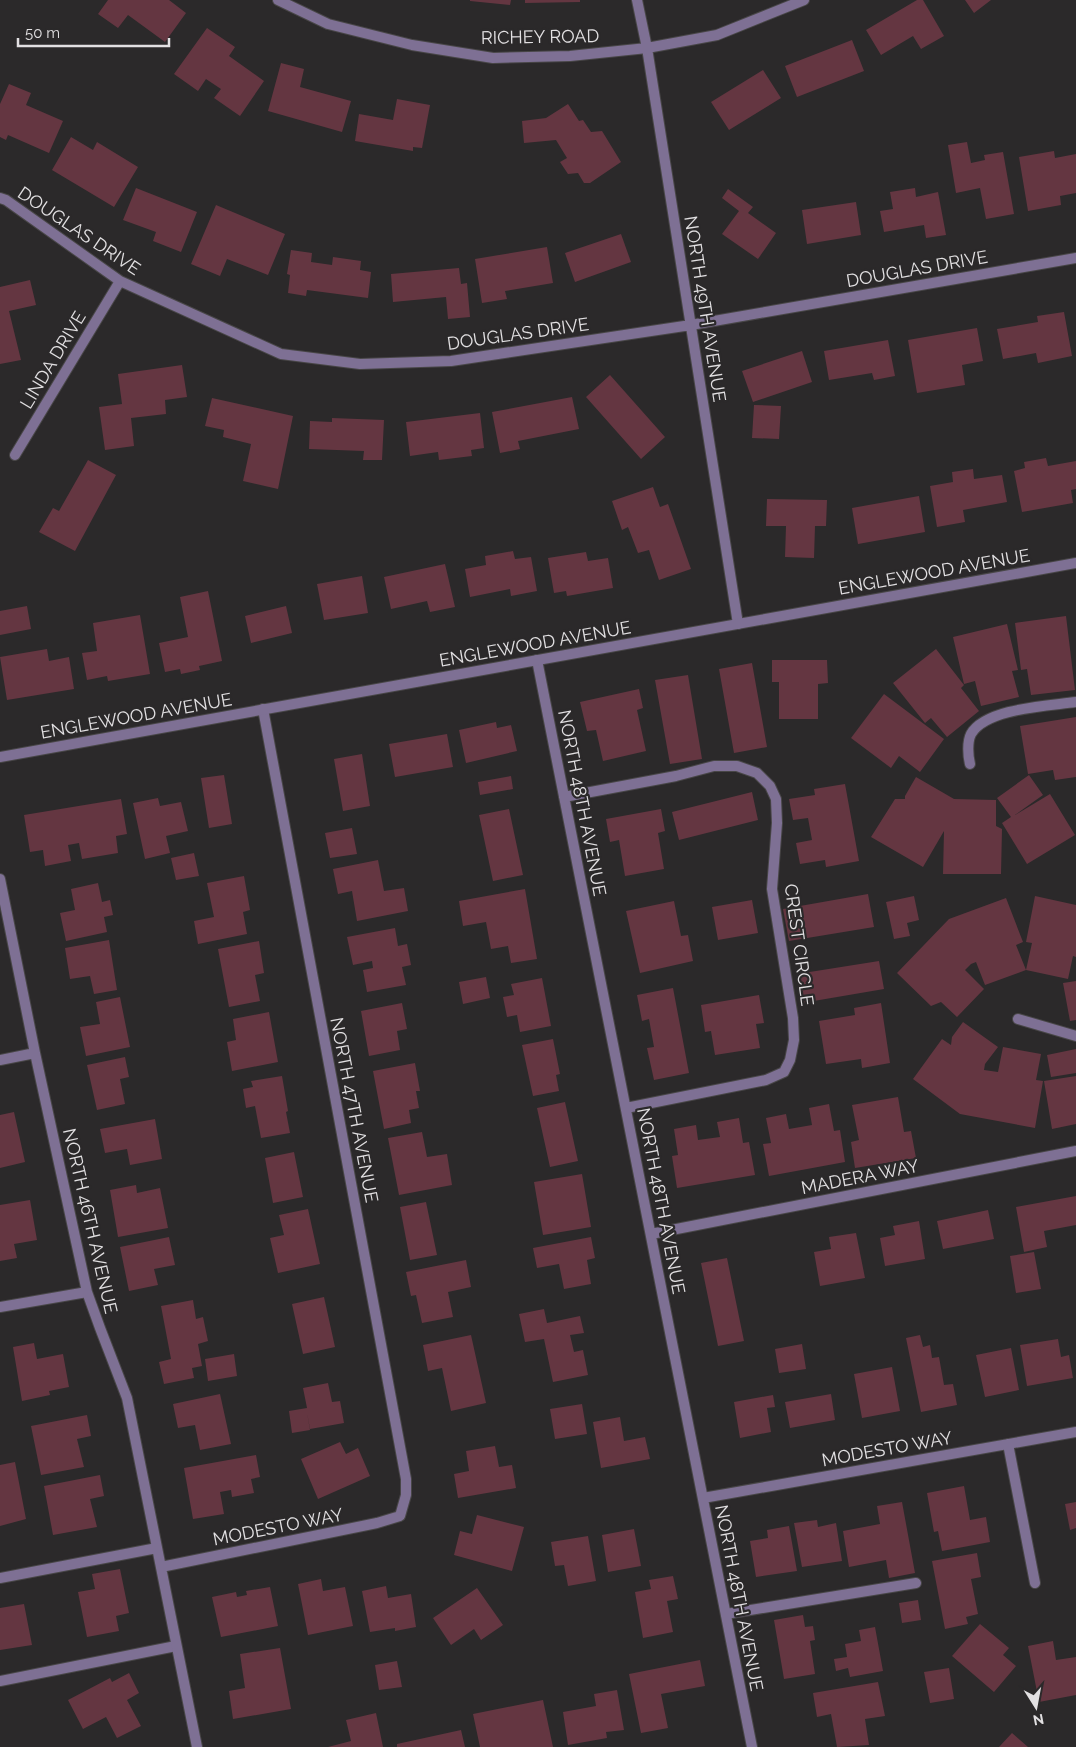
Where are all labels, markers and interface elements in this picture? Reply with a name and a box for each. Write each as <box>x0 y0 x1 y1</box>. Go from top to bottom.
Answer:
scale bar <box>18 15 169 47</box>
text: 50 m <box>25 24 60 42</box>
street label: RICHEY ROAD <box>481 25 599 48</box>
street label: DOUGLAS DRIVE <box>14 182 145 279</box>
street label: NORTH 49TH AVENUE <box>680 214 731 403</box>
street label: DOUGLAS DRIVE <box>845 246 989 291</box>
street label: LINDA DRIVE <box>15 307 90 412</box>
street label: DOUGLAS DRIVE <box>446 313 590 354</box>
street label: ENGLEWOOD AVENUE <box>836 544 1031 599</box>
street label: ENGLEWOOD AVENUE <box>437 616 632 671</box>
street label: ENGLEWOOD AVENUE <box>38 688 233 743</box>
street label: NORTH 48TH AVENUE <box>554 708 611 898</box>
street label: CREST CIRCLE <box>781 882 818 1007</box>
street label: NORTH 47TH AVENUE <box>326 1016 383 1204</box>
street label: NORTH 48TH AVENUE <box>633 1106 690 1296</box>
street label: NORTH 46TH AVENUE <box>59 1126 122 1316</box>
street label: MADERA WAY <box>799 1155 921 1198</box>
street label: MODESTO WAY <box>820 1427 954 1470</box>
street label: NORTH 48TH AVENUE <box>711 1503 768 1693</box>
street label: MODESTO WAY <box>211 1504 345 1549</box>
north arrow <box>1011 1682 1061 1732</box>
text: N <box>1032 1711 1045 1729</box>

